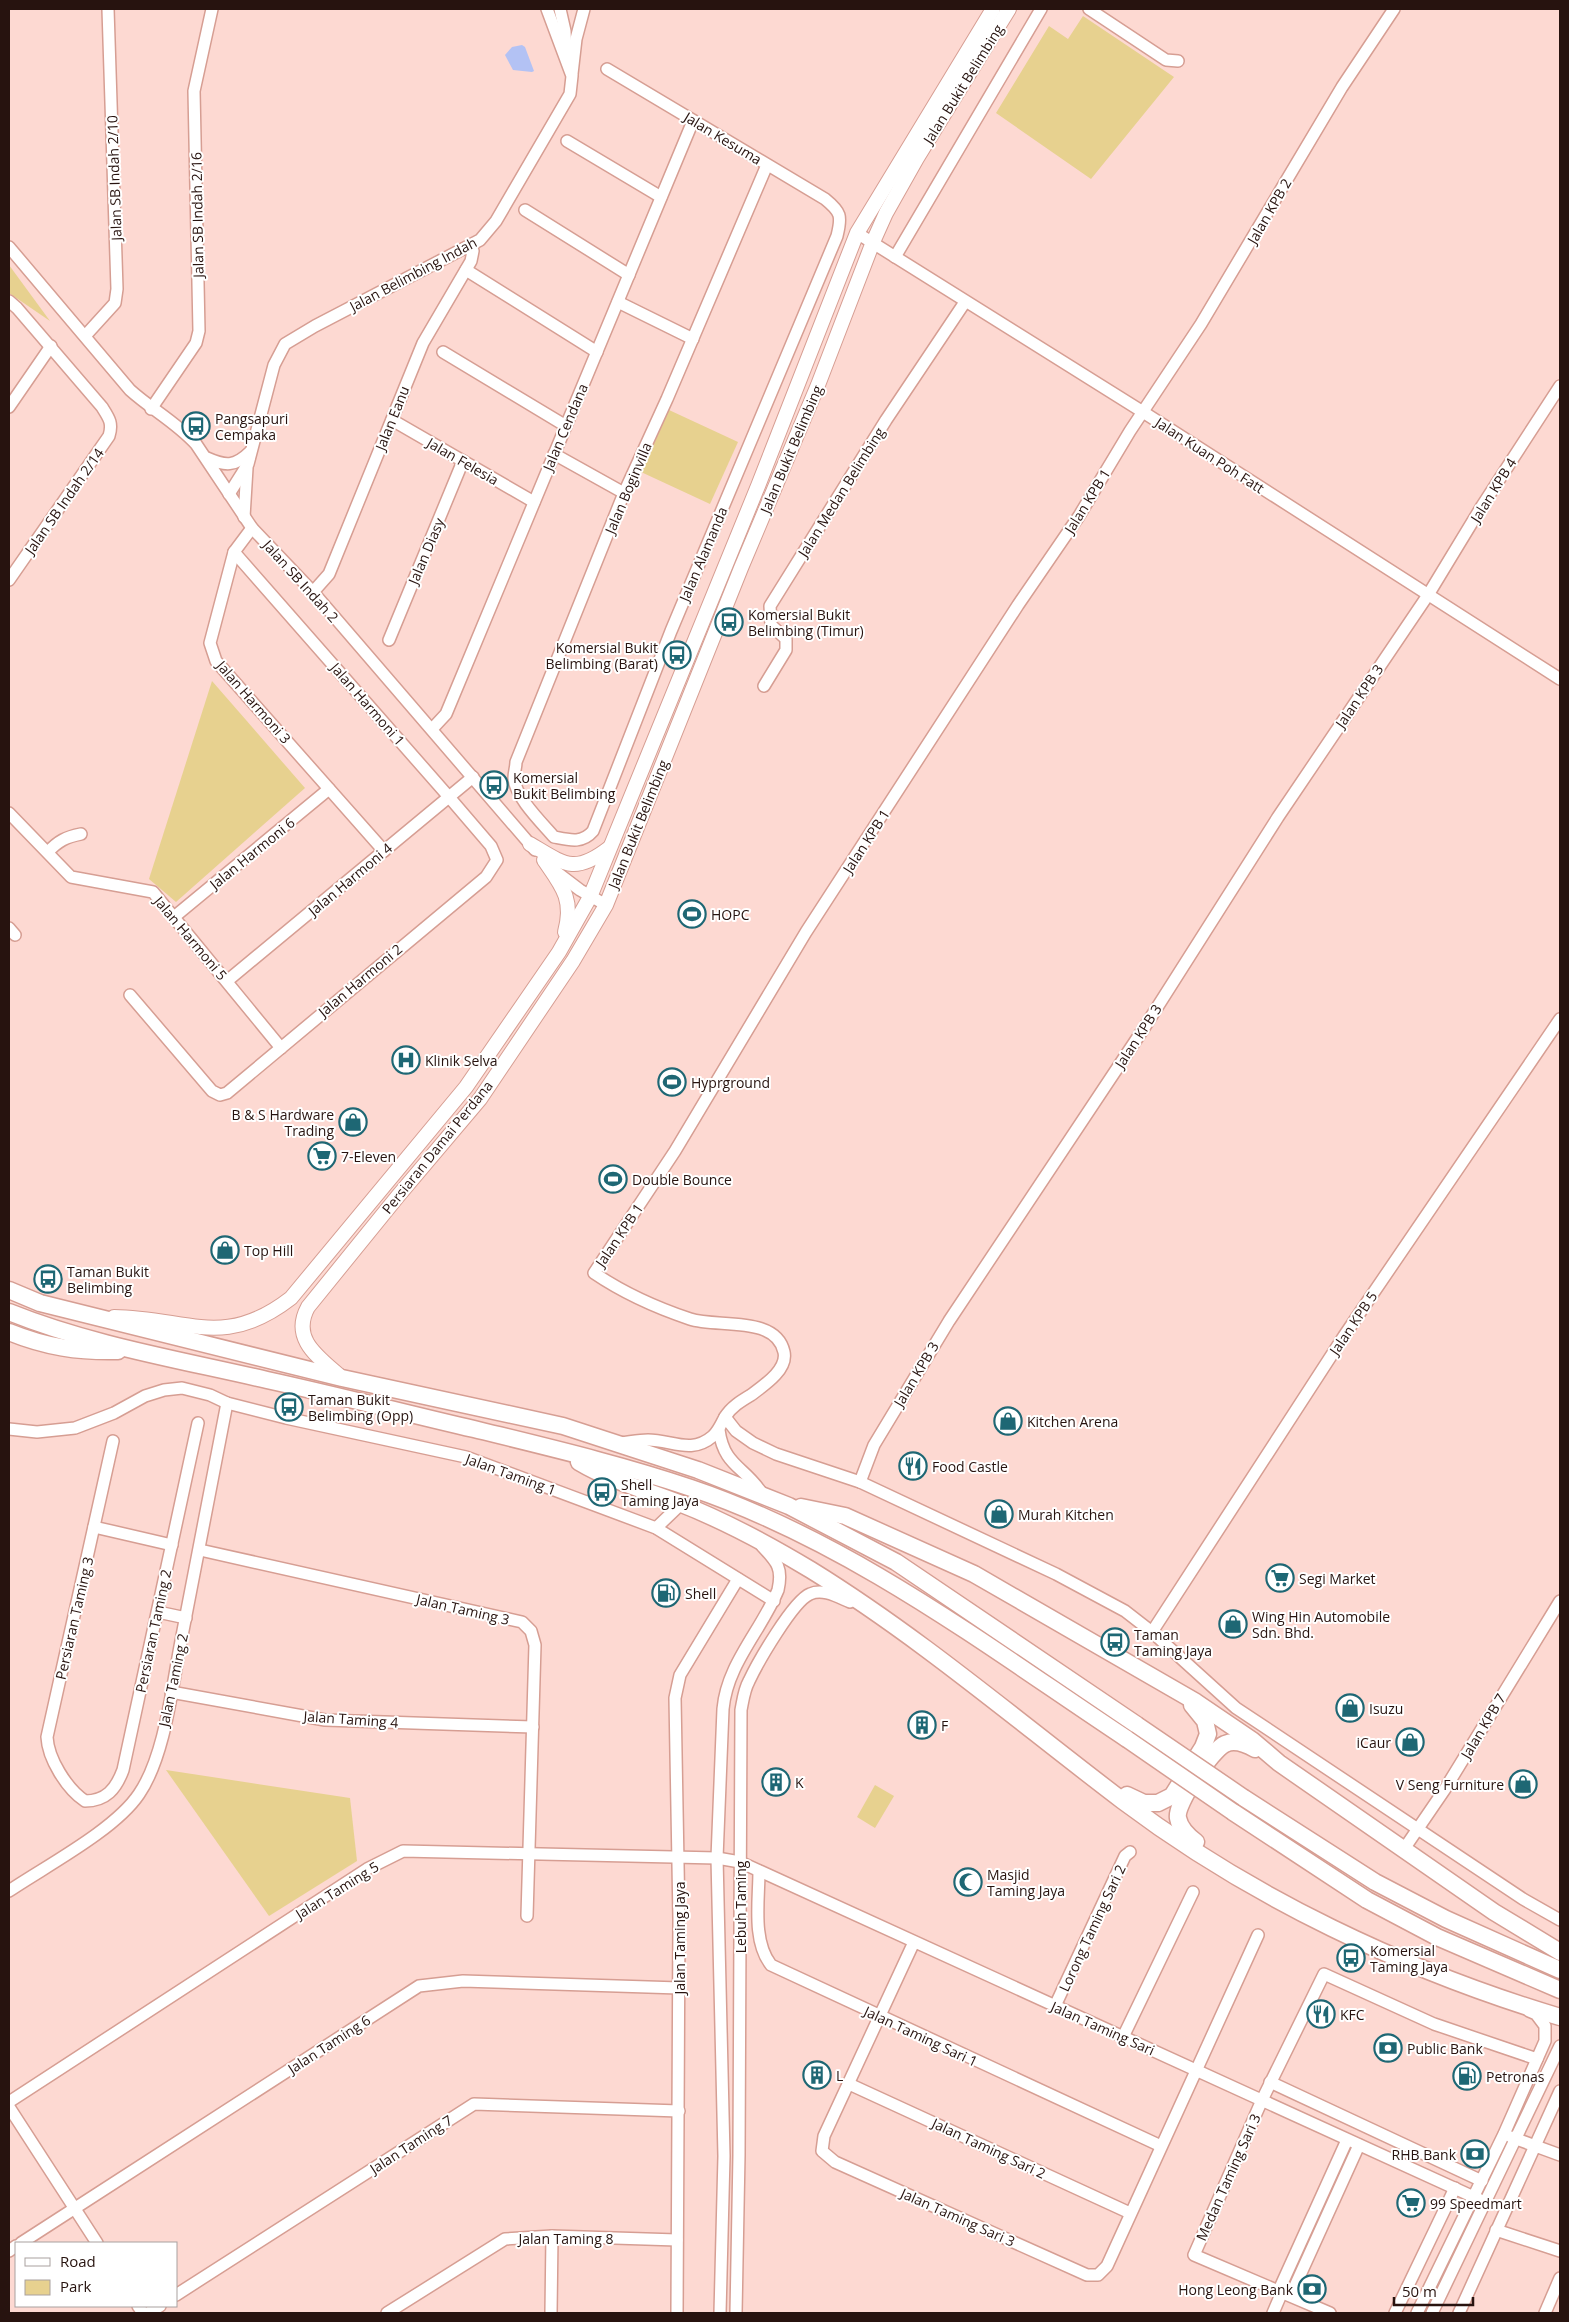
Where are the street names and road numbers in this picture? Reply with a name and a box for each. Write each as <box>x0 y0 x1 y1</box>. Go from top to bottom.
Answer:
street label: Jalan Bukit Belimbing <box>917 20 1008 149</box>
street label: Jalan Kesuma <box>679 106 765 169</box>
street label: Jalan SB Indah 2/10 <box>102 115 126 243</box>
street label: Jalan SB Indah 2/16 <box>186 152 208 280</box>
street label: Jalan KPB 2 <box>1242 175 1295 249</box>
street label: Jalan Belimbing Indah <box>344 232 480 317</box>
street label: Jalan Cendana <box>537 380 592 475</box>
street label: Jalan Bukit Belimbing <box>755 382 827 518</box>
street label: Jalan Eanu <box>370 383 414 455</box>
street label: Jalan Kuan Poh Fatt <box>1150 412 1268 497</box>
street label: Jalan Medan Belimbing <box>792 423 889 562</box>
street label: Jalan Felesia <box>422 432 502 489</box>
street label: Jalan Boginvilla <box>599 439 656 538</box>
street label: Jalan SB Indah 2/14 <box>19 444 108 560</box>
street label: Jalan KPB 4 <box>1465 454 1520 528</box>
street label: Jalan KPB 1 <box>1059 465 1114 539</box>
street label: Jalan Alamanda <box>674 504 731 606</box>
street label: Jalan Diasy <box>403 514 449 589</box>
street label: Jalan SB Indah 2 <box>258 534 343 626</box>
street label: Jalan Harmoni 3 <box>211 655 295 747</box>
street label: Jalan Harmoni 1 <box>325 657 409 749</box>
street label: Jalan KPB 3 <box>1330 661 1387 733</box>
street label: Jalan Bukit Belimbing <box>603 756 673 893</box>
street label: Jalan KPB 1 <box>837 805 894 878</box>
street label: Jalan Harmoni 6 <box>204 813 298 894</box>
street label: Jalan Harmoni 4 <box>303 838 396 921</box>
street label: Jalan Harmoni 5 <box>149 891 232 984</box>
street label: Jalan Harmoni 2 <box>313 939 406 1022</box>
street label: Jalan KPB 3 <box>1109 1000 1166 1073</box>
street label: Persiaran Damai Perdana <box>377 1076 497 1218</box>
street label: Jalan KPB 1 <box>590 1200 647 1272</box>
street label: Jalan KPB 5 <box>1324 1288 1381 1360</box>
street label: Jalan KPB 3 <box>888 1338 943 1412</box>
street label: Jalan Taming 1 <box>461 1448 559 1499</box>
street label: Persiaran Taming 3 <box>51 1555 97 1681</box>
street label: Persiaran Taming 2 <box>131 1568 175 1694</box>
street label: Jalan Taming 3 <box>413 1589 511 1629</box>
street label: Jalan Taming 2 <box>153 1632 192 1730</box>
street label: Jalan KPB 7 <box>1455 1690 1510 1764</box>
street label: Jalan Taming 4 <box>301 1706 399 1732</box>
street label: Jalan Taming 5 <box>290 1857 382 1924</box>
street label: Lebuh Taming <box>731 1860 750 1953</box>
street label: Lorong Taming Sari 2 <box>1054 1862 1130 1994</box>
street label: Jalan Taming Jaya <box>670 1881 689 1997</box>
street label: Jalan Taming Sari <box>1046 1996 1158 2059</box>
street label: Jalan Taming Sari 1 <box>859 2001 981 2071</box>
street label: Jalan Taming 6 <box>282 2010 374 2079</box>
street label: Jalan Taming 7 <box>364 2110 456 2179</box>
street label: Medan Taming Sari 3 <box>1191 2110 1265 2244</box>
street label: Jalan Taming Sari 2 <box>927 2113 1049 2183</box>
street label: Jalan Taming Sari 3 <box>896 2182 1018 2251</box>
street label: Jalan Taming 8 <box>517 2229 613 2248</box>

